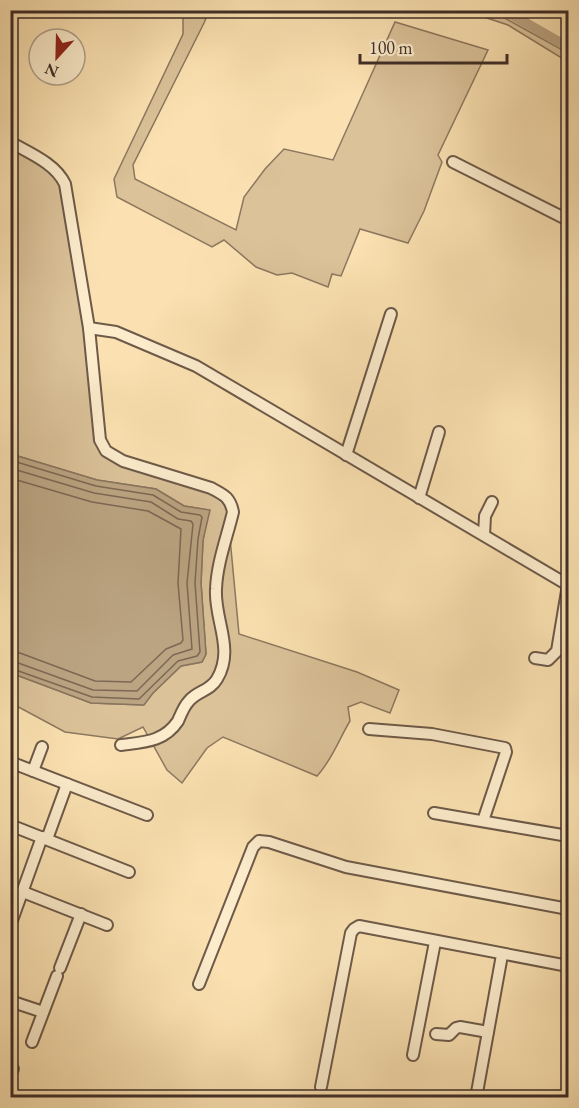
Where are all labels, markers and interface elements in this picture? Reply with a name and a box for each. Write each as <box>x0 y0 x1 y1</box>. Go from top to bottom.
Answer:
north arrow <box>27 27 87 87</box>
scale bar <box>360 27 507 65</box>
text: 100 m <box>369 36 413 59</box>
text: N <box>42 58 62 83</box>

